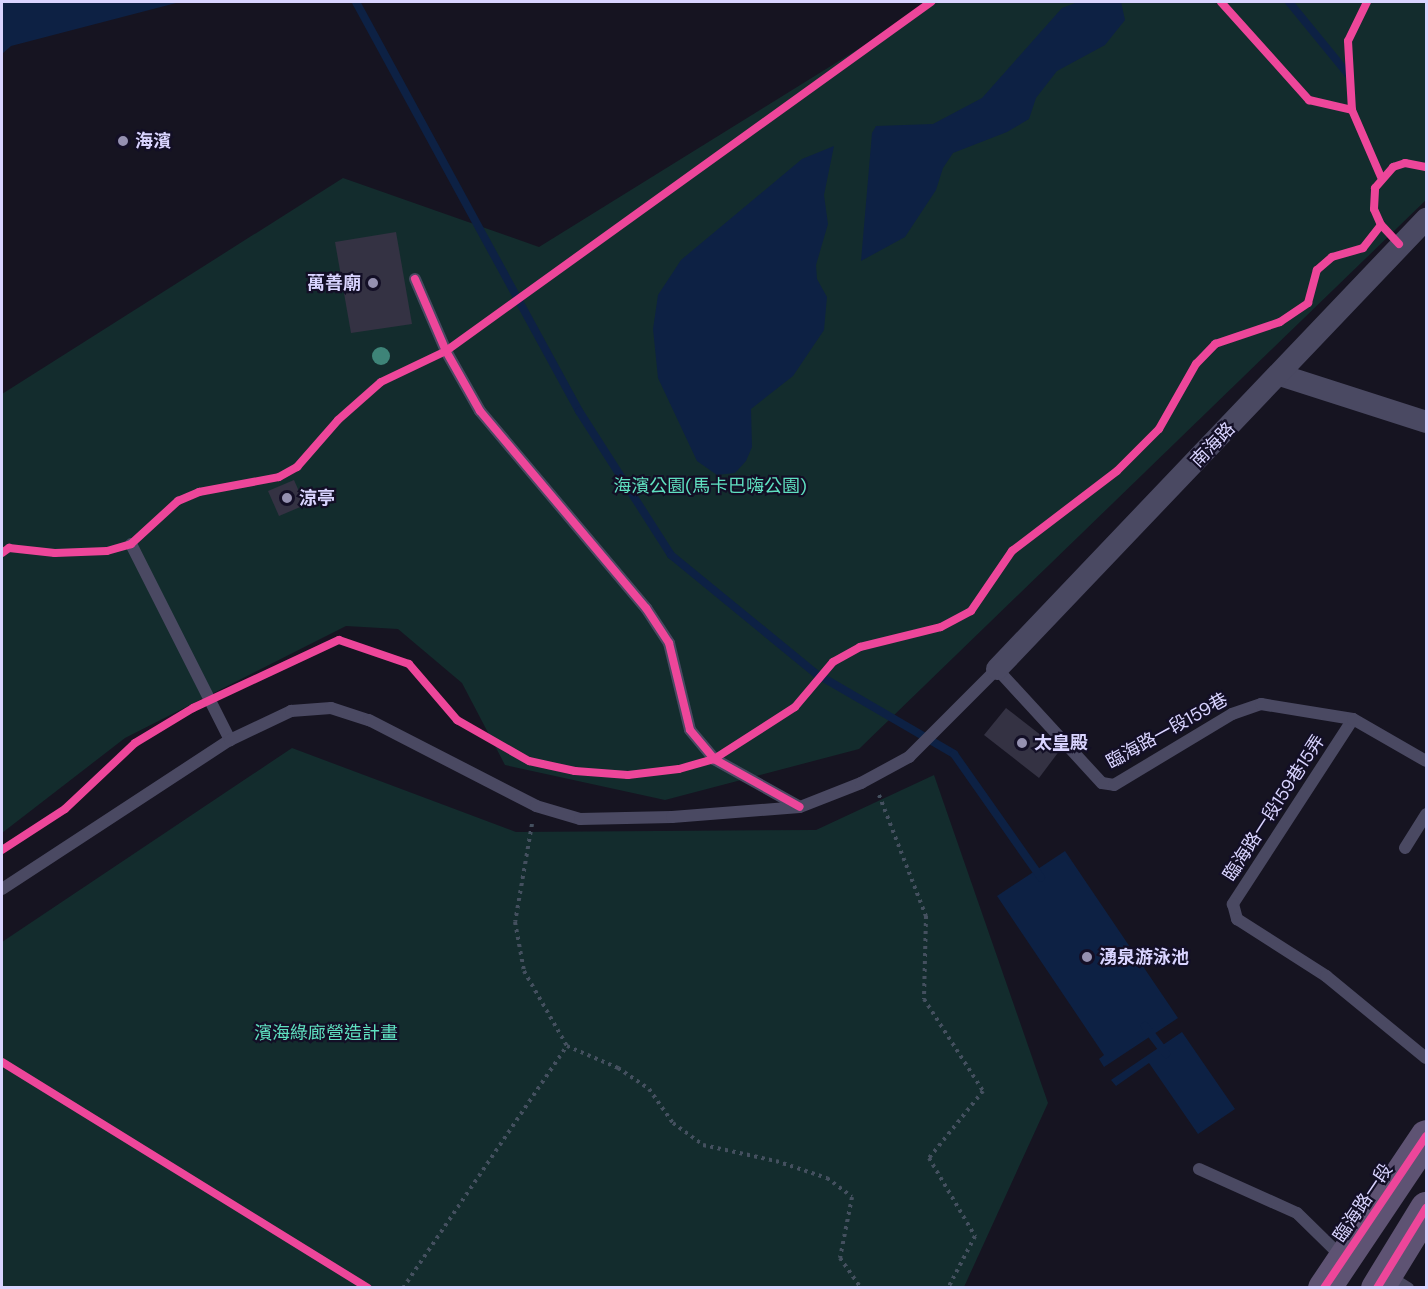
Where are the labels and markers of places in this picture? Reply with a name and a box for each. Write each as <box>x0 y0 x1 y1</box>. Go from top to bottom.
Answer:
place label: 海濱 <box>135 130 171 152</box>
marker: 海濱 <box>116 134 130 148</box>
place label: 萬善廟 <box>307 272 361 294</box>
marker: 萬善廟 <box>366 276 380 290</box>
place label: 涼亭 <box>299 487 335 509</box>
marker: 涼亭 <box>280 491 294 505</box>
place label: 太皇殿 <box>1034 732 1088 754</box>
marker: 太皇殿 <box>1015 736 1029 750</box>
place label: 湧泉游泳池 <box>1099 946 1189 968</box>
marker: 湧泉游泳池 <box>1080 950 1094 964</box>

